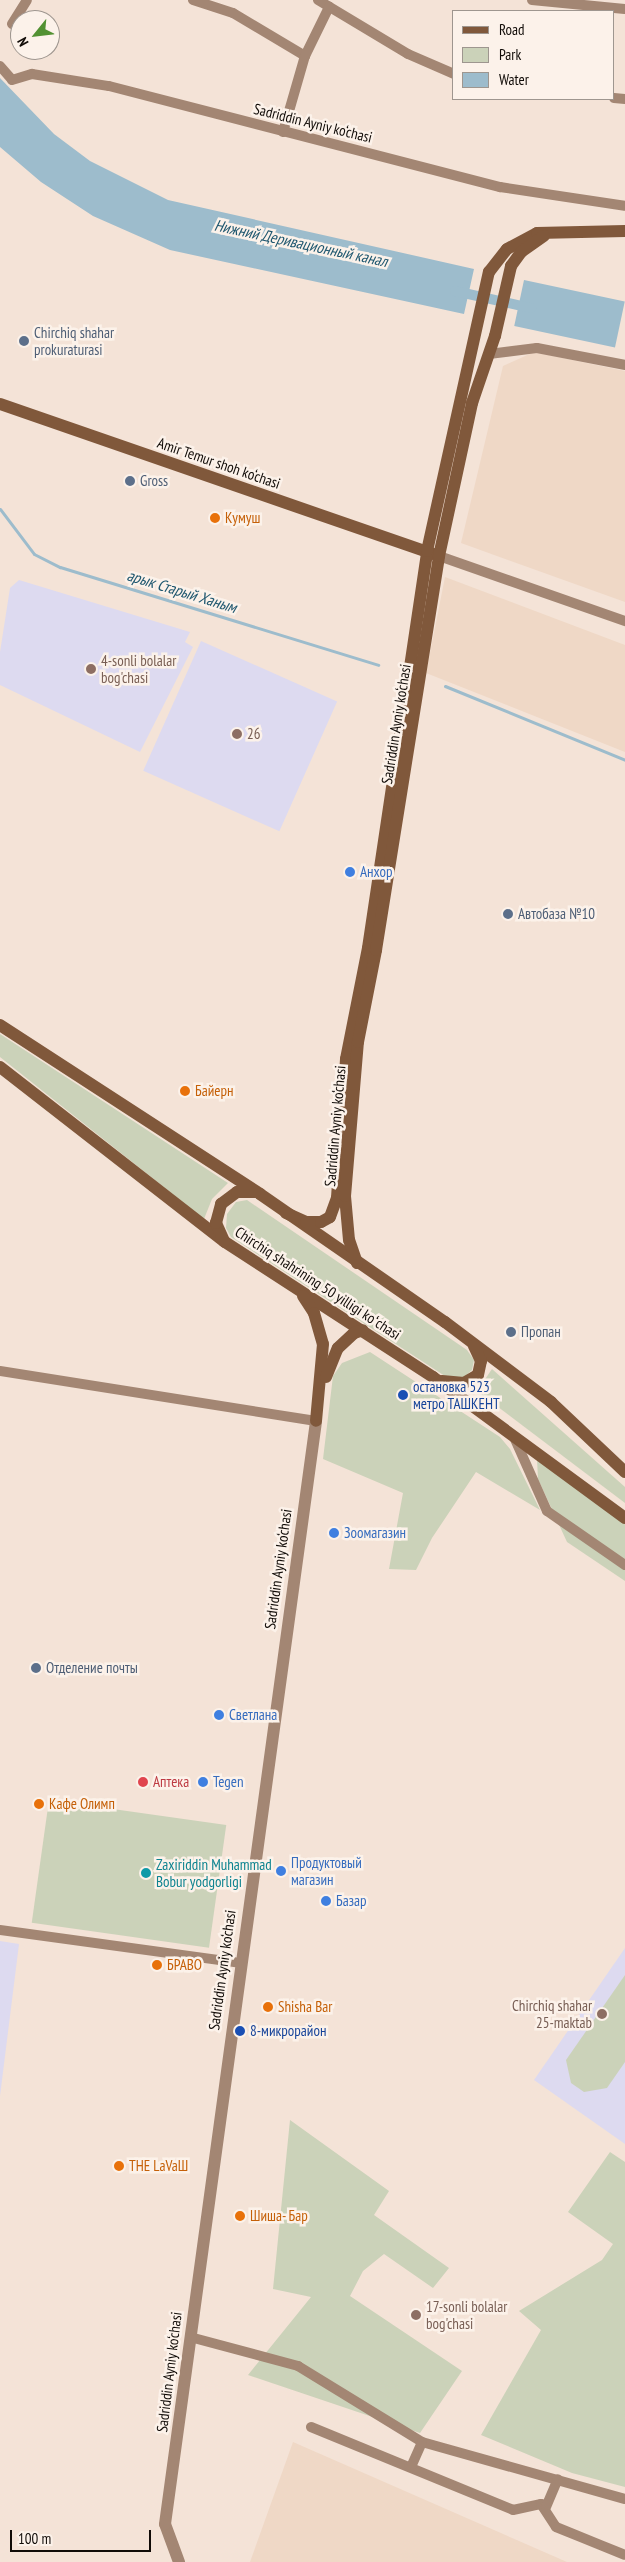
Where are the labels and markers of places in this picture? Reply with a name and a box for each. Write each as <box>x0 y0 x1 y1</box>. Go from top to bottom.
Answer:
place label: Chirchiq shahar prokuraturasi <box>34 323 114 358</box>
marker: Chirchiq shahar prokuraturasi <box>18 335 30 347</box>
place label: Gross <box>140 472 168 490</box>
marker: Gross <box>124 475 136 487</box>
place label: Кумуш <box>225 509 260 527</box>
marker: Кумуш <box>209 512 221 524</box>
place label: 4-sonli bolalar bog'chasi <box>101 651 176 686</box>
marker: 4-sonli bolalar bog'chasi <box>85 663 97 675</box>
place label: 26 <box>247 725 260 743</box>
marker: 26 <box>231 728 243 740</box>
place label: Анхор <box>360 863 393 881</box>
marker: Анхор <box>344 866 356 878</box>
place label: Автобаза №10 <box>518 905 595 923</box>
marker: Автобаза №10 <box>502 908 514 920</box>
place label: Байерн <box>195 1082 233 1100</box>
marker: Байерн <box>179 1085 191 1097</box>
place label: Пропан <box>521 1323 561 1341</box>
marker: Пропан <box>505 1326 517 1338</box>
place label: остановка 523 метро ТАШКЕНТ <box>413 1377 500 1412</box>
marker: остановка 523 метро ТАШКЕНТ <box>397 1389 409 1401</box>
place label: Зоомагазин <box>344 1524 406 1542</box>
marker: Зоомагазин <box>328 1527 340 1539</box>
place label: Отделение почты <box>46 1659 138 1677</box>
marker: Отделение почты <box>30 1662 42 1674</box>
place label: Светлана <box>229 1706 277 1724</box>
marker: Светлана <box>213 1709 225 1721</box>
place label: Аптека <box>153 1773 189 1791</box>
place label: Tegen <box>213 1773 243 1791</box>
marker: Аптека <box>137 1776 149 1788</box>
marker: Tegen <box>197 1776 209 1788</box>
place label: Кафе Олимп <box>49 1795 115 1813</box>
marker: Кафе Олимп <box>33 1798 45 1810</box>
place label: Продуктовый магазин <box>291 1853 362 1888</box>
place label: Zaxiriddin Muhammad Bobur yodgorligi <box>156 1855 272 1890</box>
marker: Продуктовый магазин <box>275 1865 287 1877</box>
marker: Zaxiriddin Muhammad Bobur yodgorligi <box>140 1867 152 1879</box>
place label: Базар <box>336 1892 366 1910</box>
marker: Базар <box>320 1895 332 1907</box>
place label: БРАВО <box>167 1956 202 1974</box>
marker: БРАВО <box>151 1959 163 1971</box>
place label: Chirchiq shahar 25-maktab <box>512 1996 592 2031</box>
place label: Shisha Bar <box>278 1998 332 2016</box>
marker: Shisha Bar <box>262 2001 274 2013</box>
marker: Chirchiq shahar 25-maktab <box>596 2008 608 2020</box>
place label: 8-микрорайон <box>250 2022 326 2040</box>
marker: 8-микрорайон <box>234 2025 246 2037</box>
place label: THE LaVaШ <box>129 2157 188 2175</box>
marker: THE LaVaШ <box>113 2160 125 2172</box>
place label: Шиша- Бар <box>250 2207 309 2225</box>
marker: Шиша- Бар <box>234 2210 246 2222</box>
place label: 17-sonli bolalar bog'chasi <box>426 2297 507 2332</box>
marker: 17-sonli bolalar bog'chasi <box>410 2309 422 2321</box>

